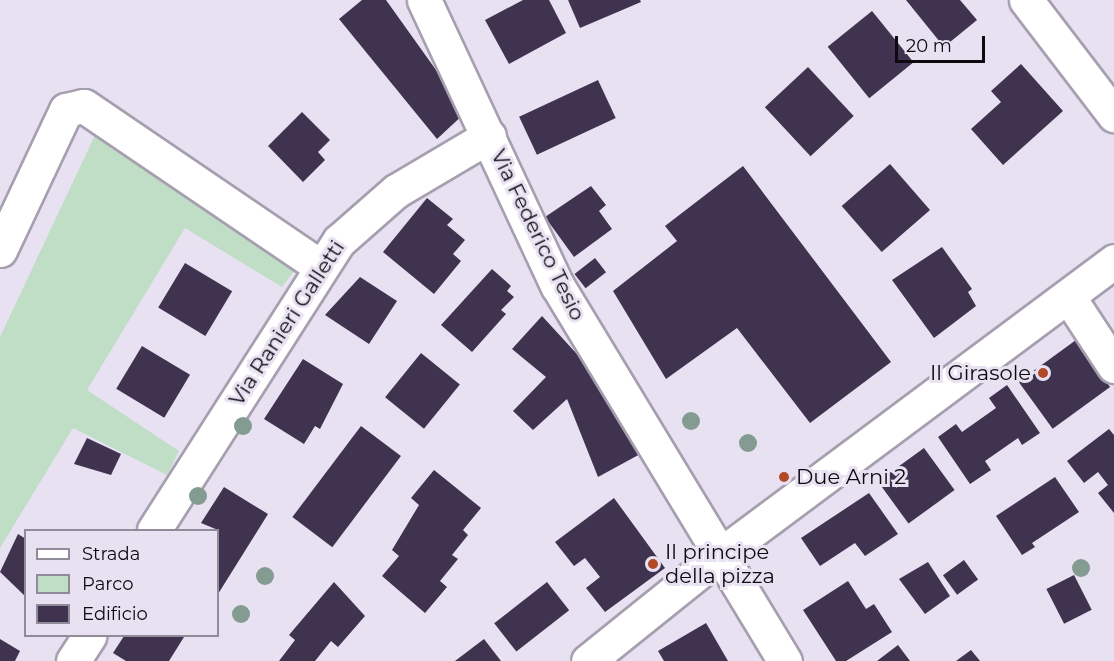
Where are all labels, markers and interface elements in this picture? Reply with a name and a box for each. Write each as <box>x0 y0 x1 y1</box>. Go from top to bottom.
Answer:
scale bar <box>898 24 988 62</box>
text: 20 m <box>906 35 952 57</box>
street label: Via Federico Tesio <box>486 145 590 325</box>
street label: Via Ranieri Galletti <box>224 236 350 410</box>
place label: Il Girasole <box>930 360 1031 386</box>
marker: Il Girasole <box>1036 366 1050 380</box>
place label: Due Arni 2 <box>796 464 906 490</box>
marker: Due Arni 2 <box>777 470 791 484</box>
legend <box>24 529 219 637</box>
place label: Il principe della pizza <box>665 539 775 589</box>
text: Strada <box>82 543 140 565</box>
marker: Il principe della pizza <box>646 557 660 571</box>
text: Parco <box>82 573 134 595</box>
text: Edificio <box>82 603 148 625</box>

